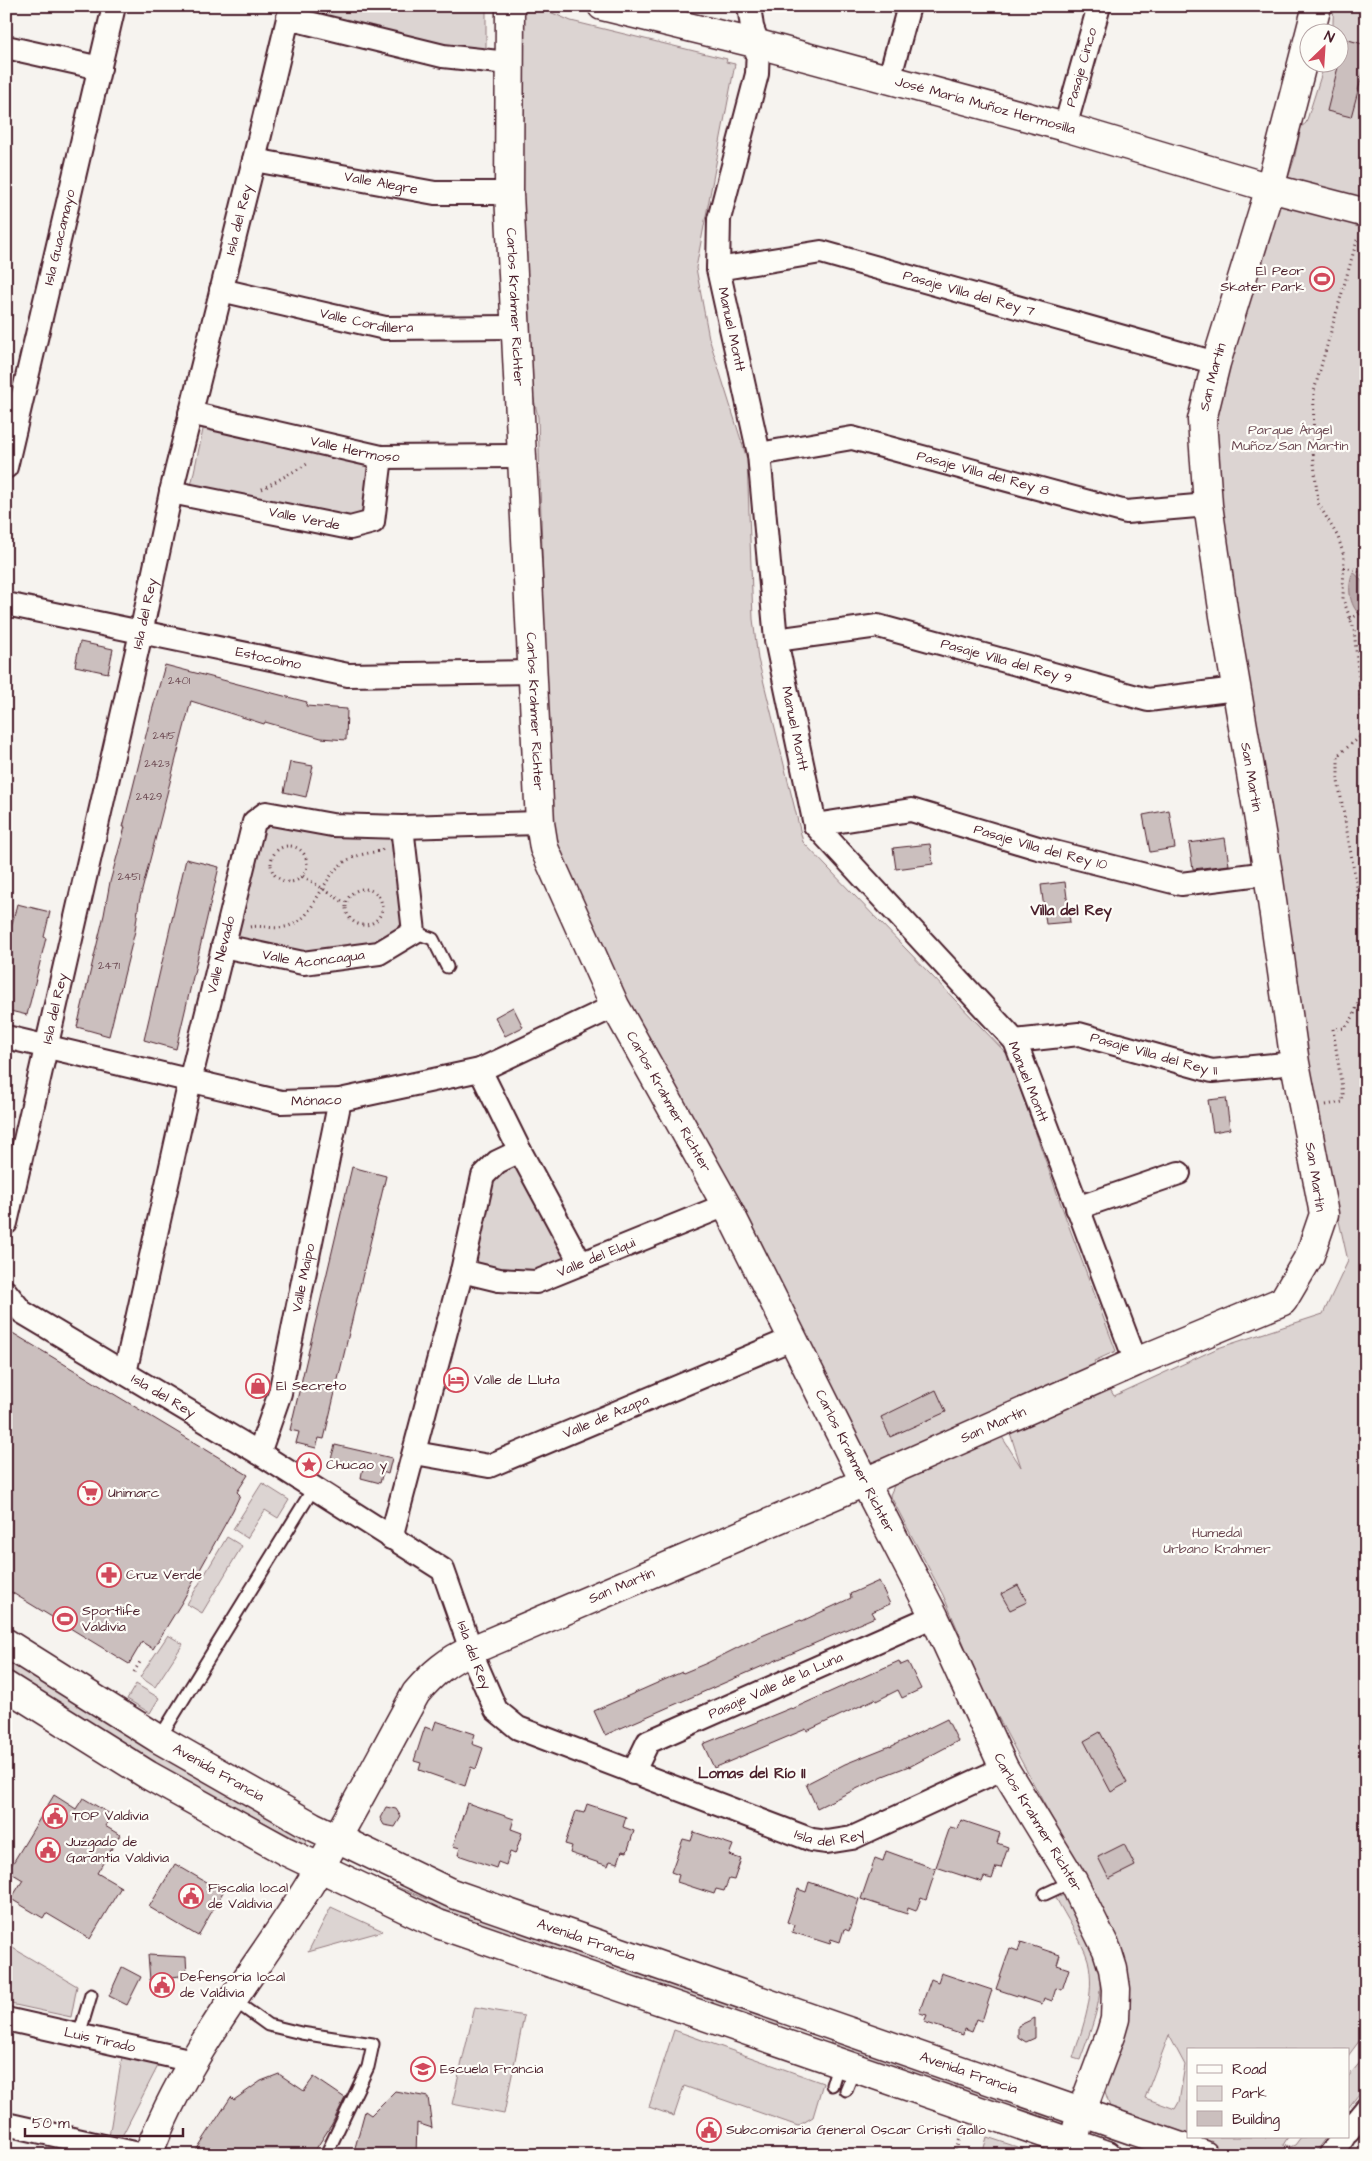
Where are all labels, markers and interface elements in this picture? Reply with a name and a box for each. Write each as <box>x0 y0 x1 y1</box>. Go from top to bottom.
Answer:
north arrow <box>1300 22 1350 72</box>
street label: Pasaje Cinco <box>1061 25 1102 109</box>
text: N <box>1321 26 1337 48</box>
street label: José María Muñoz Hermosilla <box>893 71 1078 140</box>
street label: Valle Alegre <box>342 167 420 200</box>
street label: Isla del Rey <box>221 182 258 257</box>
street label: Isla Guacamayo <box>39 187 81 287</box>
street label: Carlos Krahmer Richter <box>501 227 528 387</box>
place label: El Peor Skater Park <box>1220 261 1304 297</box>
street label: Pasaje Villa del Rey 7 <box>901 266 1037 322</box>
sports icon: El Peor Skater Park <box>1309 266 1335 292</box>
street label: Manuel Montt <box>712 285 751 374</box>
street label: Valle Cordillera <box>318 303 413 338</box>
street label: San Martín <box>1195 340 1232 413</box>
park label: Parque Ángel Muñoz/San Martin <box>1232 420 1348 456</box>
street label: Valle Hermoso <box>308 431 400 468</box>
street label: Pasaje Villa del Rey 8 <box>914 446 1051 501</box>
street label: Valle Verde <box>267 502 342 536</box>
street label: Isla del Rey <box>128 576 162 651</box>
street label: Carlos Krahmer Richter <box>521 632 548 791</box>
street label: Pasaje Villa del Rey 9 <box>938 634 1074 689</box>
street label: Estocolmo <box>234 642 303 675</box>
house number: 2401 <box>168 673 191 688</box>
street label: Manuel Montt <box>776 684 813 773</box>
house number: 2415 <box>153 728 176 743</box>
street label: San Martín <box>1235 741 1267 813</box>
house number: 2423 <box>144 756 170 771</box>
house number: 2429 <box>136 789 162 804</box>
street label: Pasaje Villa del Rey 10 <box>971 819 1110 875</box>
house number: 2451 <box>118 869 141 884</box>
district label: Villa del Rey <box>1029 900 1112 922</box>
street label: Valle Nevado <box>202 914 240 996</box>
street label: Valle Aconcagua <box>260 945 366 973</box>
house number: 2471 <box>98 958 121 973</box>
street label: Isla del Rey <box>37 971 73 1046</box>
street label: Carlos Krahmer Richter <box>621 1028 716 1176</box>
street label: Pasaje Villa del Rey 11 <box>1088 1028 1218 1081</box>
street label: Manuel Montt <box>1003 1038 1054 1126</box>
street label: Mónaco <box>291 1090 342 1112</box>
street label: San Martín <box>1300 1141 1330 1213</box>
street label: Valle del Elqui <box>554 1233 638 1282</box>
street label: Valle Maipo <box>287 1242 320 1314</box>
hotel icon: Valle de Lluta <box>443 1367 469 1393</box>
street label: Isla del Rey <box>127 1369 200 1423</box>
place label: Valle de Lluta <box>474 1370 560 1390</box>
shop icon: El Secreto <box>245 1373 271 1399</box>
place label: El Secreto <box>276 1376 346 1396</box>
street label: Carlos Krahmer Richter <box>810 1386 900 1537</box>
street label: Valle de Azapa <box>560 1390 652 1444</box>
street label: San Martín <box>957 1402 1029 1448</box>
place icon: Chucao y <box>296 1452 322 1478</box>
place label: Chucao y <box>326 1455 387 1475</box>
supermarket icon: Unimarc <box>77 1480 103 1506</box>
place label: Unimarc <box>108 1483 160 1503</box>
park label: Humedal Urbano Krahmer <box>1163 1523 1271 1559</box>
pharmacy icon: Cruz Verde <box>96 1562 122 1588</box>
street label: San Martín <box>586 1563 658 1609</box>
place label: Cruz Verde <box>126 1565 203 1585</box>
place label: Sportlife Valdivia <box>82 1601 141 1637</box>
sports icon: Sportlife Valdivia <box>52 1606 78 1632</box>
street label: Isla del Rey <box>452 1618 496 1693</box>
street label: Pasaje Valle de la Luna <box>705 1647 846 1724</box>
street label: Avenida Francia <box>169 1739 268 1807</box>
street label: Carlos Krahmer Richter <box>988 1750 1087 1895</box>
district label: Lomas del Río II <box>698 1763 806 1784</box>
public building icon: TOP Valdivia <box>42 1803 68 1829</box>
place label: TOP Valdivia <box>72 1806 149 1826</box>
street label: Isla del Rey <box>791 1823 869 1852</box>
place label: Juzgado de Garantía Valdivia <box>66 1832 169 1868</box>
public building icon: Juzgado de Garantía Valdivia <box>35 1837 61 1863</box>
place label: Fiscalía local de Valdivia <box>208 1878 288 1914</box>
public building icon: Fiscalía local de Valdivia <box>178 1883 204 1909</box>
street label: Avenida Francia <box>534 1914 638 1966</box>
place label: Defensoría local de Valdivia <box>180 1967 285 2003</box>
public building icon: Defensoría local de Valdivia <box>149 1972 175 1998</box>
street label: Luis Tirado <box>62 2022 137 2058</box>
street label: Avenida Francia <box>917 2047 1020 2099</box>
legend <box>1187 2048 1350 2138</box>
school or university icon: Escuela Francia <box>410 2056 436 2082</box>
place label: Escuela Francia <box>440 2059 543 2079</box>
text: Road <box>1232 2059 1267 2080</box>
text: Park <box>1232 2083 1267 2104</box>
scale bar <box>25 2106 182 2138</box>
text: Building <box>1232 2109 1280 2131</box>
text: 50 m <box>32 2113 70 2134</box>
public building icon: Subcomisaria General Oscar Cristi Gallo <box>696 2117 722 2143</box>
place label: Subcomisaria General Oscar Cristi Gallo <box>726 2120 986 2140</box>

